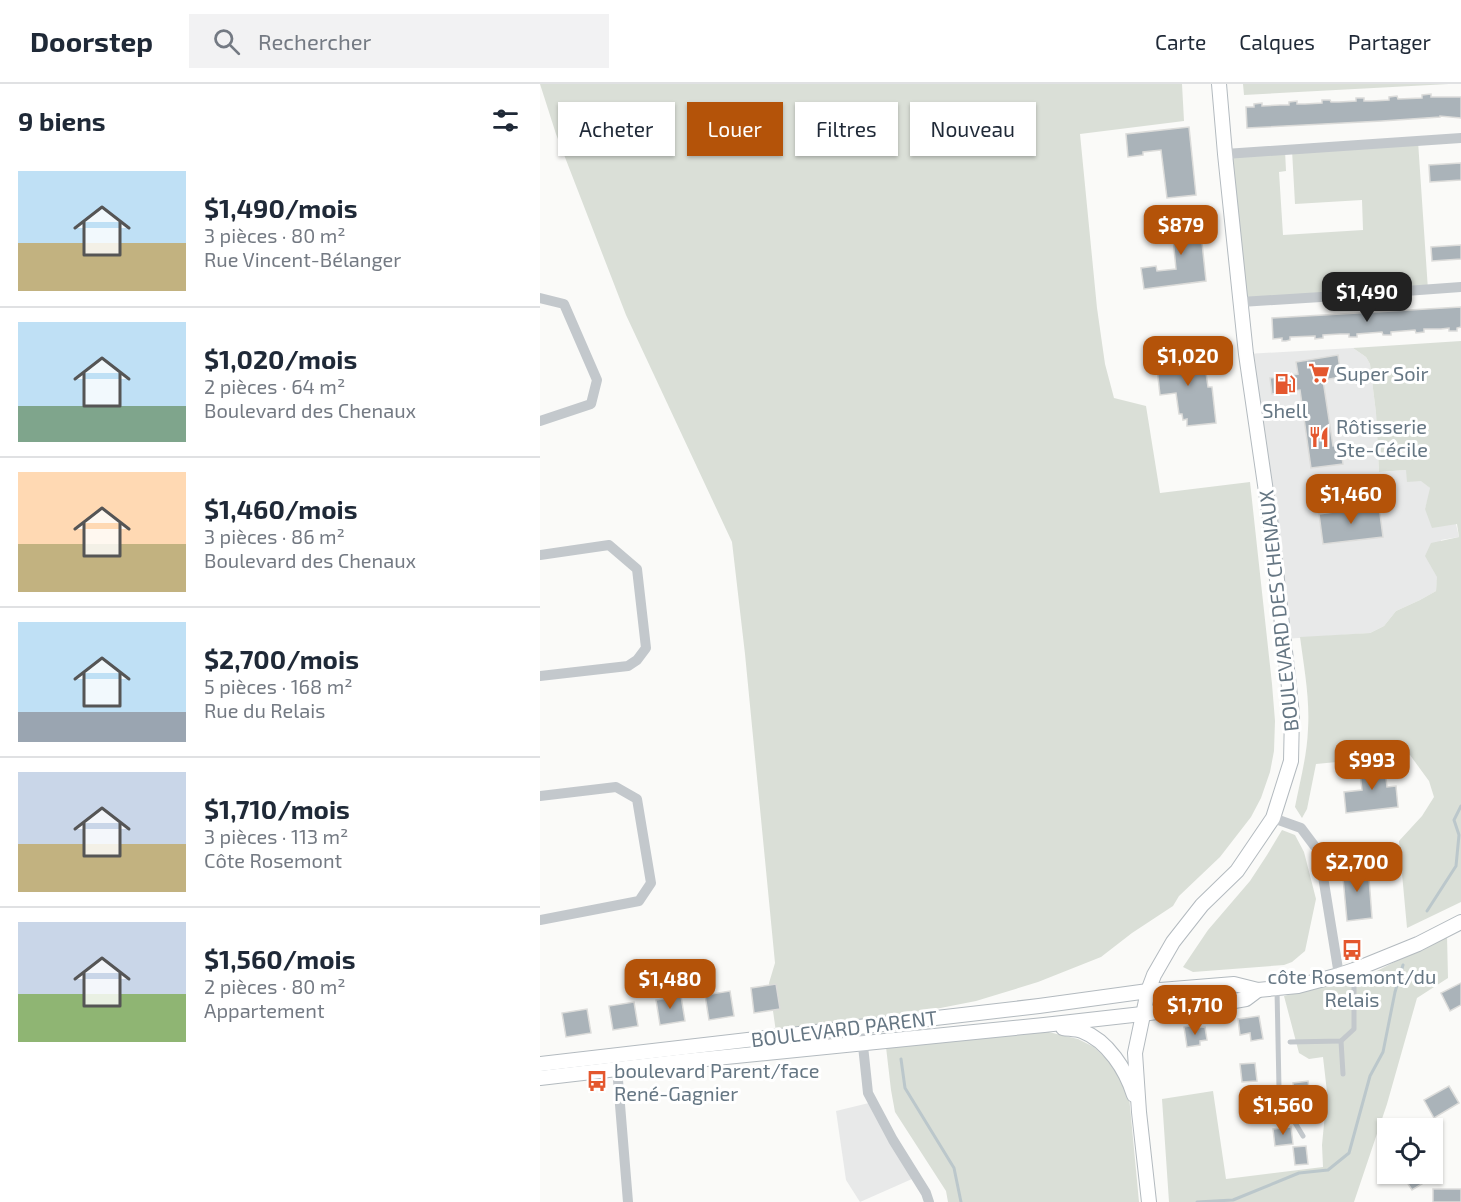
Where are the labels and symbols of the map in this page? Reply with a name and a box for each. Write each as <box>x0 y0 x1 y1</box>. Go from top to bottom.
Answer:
pin: $879 <box>1145 205 1217 256</box>
pin: $1,490 <box>1318 272 1416 323</box>
pin: $1,020 <box>1139 336 1237 387</box>
supermarket icon: Super Soir <box>1307 361 1331 385</box>
place label: Super Soir <box>1336 361 1429 385</box>
fuel station icon: Shell <box>1273 372 1297 396</box>
place label: Shell <box>1262 398 1308 422</box>
place label: Rôtisserie Ste-Cécile <box>1336 414 1428 461</box>
restaurant icon: Rôtisserie Ste-Cécile <box>1307 425 1331 449</box>
pin: $1,460 <box>1302 474 1400 525</box>
street label: BOULEVARD DES CHENAUX <box>1253 489 1303 733</box>
pin: $993 <box>1336 740 1408 791</box>
pin: $2,700 <box>1308 842 1406 893</box>
bus stop icon: côte Rosemont/du Relais <box>1340 938 1364 962</box>
pin: $1,480 <box>621 959 719 1010</box>
place label: côte Rosemont/du Relais <box>1268 964 1436 1011</box>
pin: $1,710 <box>1146 985 1244 1036</box>
street label: BOULEVARD PARENT <box>750 1005 939 1051</box>
place label: boulevard Parent/face René-Gagnier <box>614 1058 820 1105</box>
bus stop icon: boulevard Parent/face René-Gagnier <box>585 1069 609 1093</box>
pin: $1,560 <box>1234 1085 1332 1136</box>

